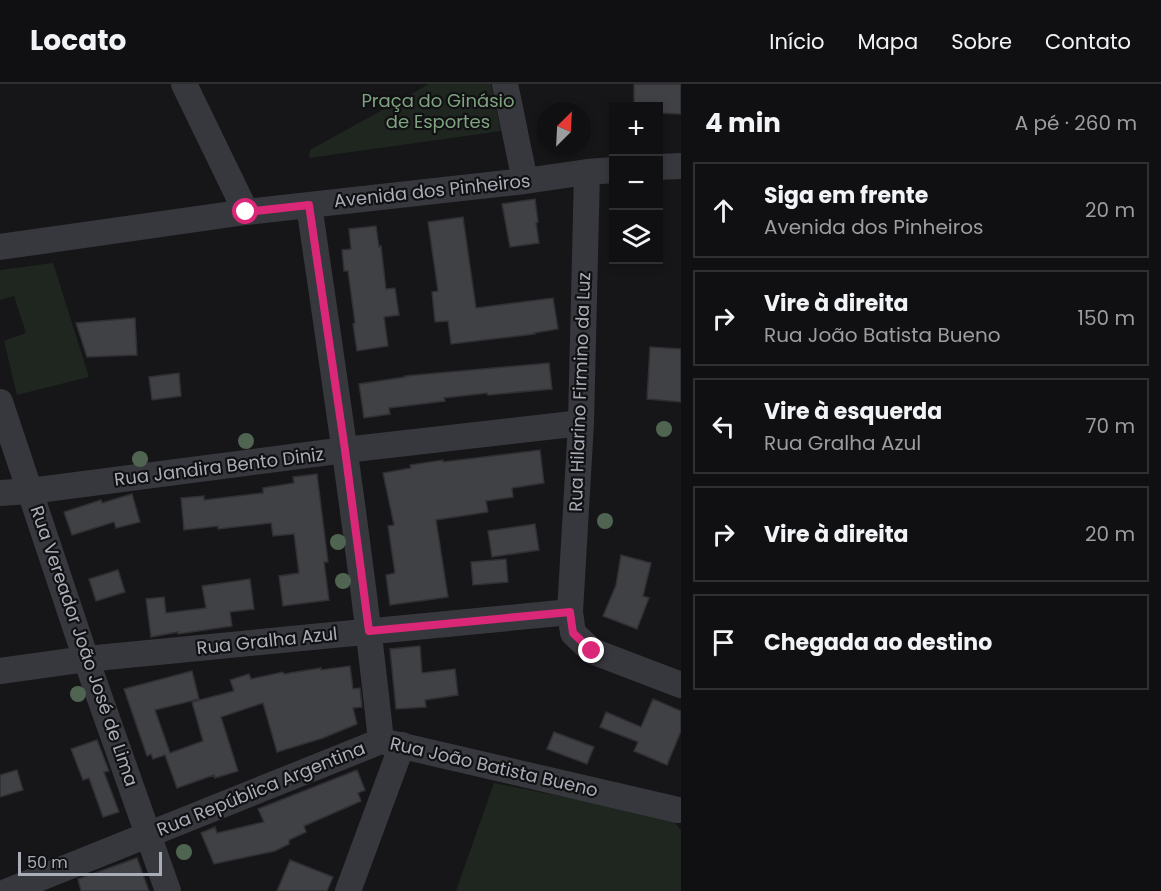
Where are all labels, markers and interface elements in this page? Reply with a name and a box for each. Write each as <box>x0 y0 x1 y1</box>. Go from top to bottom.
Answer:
text: Locato <box>30 21 126 60</box>
text: Início <box>769 27 824 56</box>
text: Mapa <box>857 27 918 56</box>
text: Sobre <box>951 27 1012 56</box>
text: Contato <box>1045 27 1131 56</box>
park label: Praça do Ginásio de Esportes <box>361 88 515 134</box>
north arrow <box>537 102 591 156</box>
map controls <box>609 102 663 264</box>
button: + <box>609 102 663 156</box>
text: 4 min <box>705 105 781 141</box>
text: A pé · 260 m <box>1015 109 1137 137</box>
button: − <box>609 156 663 210</box>
street label: Avenida dos Pinheiros <box>332 168 531 213</box>
text: Siga em frente <box>764 180 928 211</box>
icon: ahead <box>707 194 740 227</box>
text: 20 m <box>1085 196 1135 224</box>
route start <box>232 198 258 224</box>
button: layers <box>609 210 663 264</box>
text: Avenida dos Pinheiros <box>764 213 983 241</box>
street label: Rua Hilarino Firmino da Luz <box>563 272 596 512</box>
text: Vire à direita <box>764 288 909 319</box>
icon: right <box>707 302 740 335</box>
text: 150 m <box>1078 304 1135 332</box>
text: Rua João Batista Bueno <box>764 321 1001 349</box>
text: Vire à esquerda <box>764 396 942 427</box>
icon: left <box>707 410 740 443</box>
text: 70 m <box>1086 412 1135 440</box>
text: Rua Gralha Azul <box>764 429 921 457</box>
street label: Rua Jandira Bento Diniz <box>113 441 325 492</box>
street label: Rua Vereador João José de Lima <box>25 502 144 789</box>
icon: right <box>707 518 740 551</box>
text: Vire à direita <box>764 519 909 550</box>
text: 20 m <box>1085 520 1135 548</box>
street label: Rua Gralha Azul <box>195 621 339 660</box>
icon: arrive <box>707 626 740 659</box>
text: Chegada ao destino <box>764 627 992 658</box>
route end <box>578 637 604 663</box>
street label: Rua João Batista Bueno <box>388 730 601 803</box>
street label: Rua República Argentina <box>153 735 369 842</box>
scale bar <box>18 849 162 876</box>
text: 50 m <box>27 851 68 874</box>

